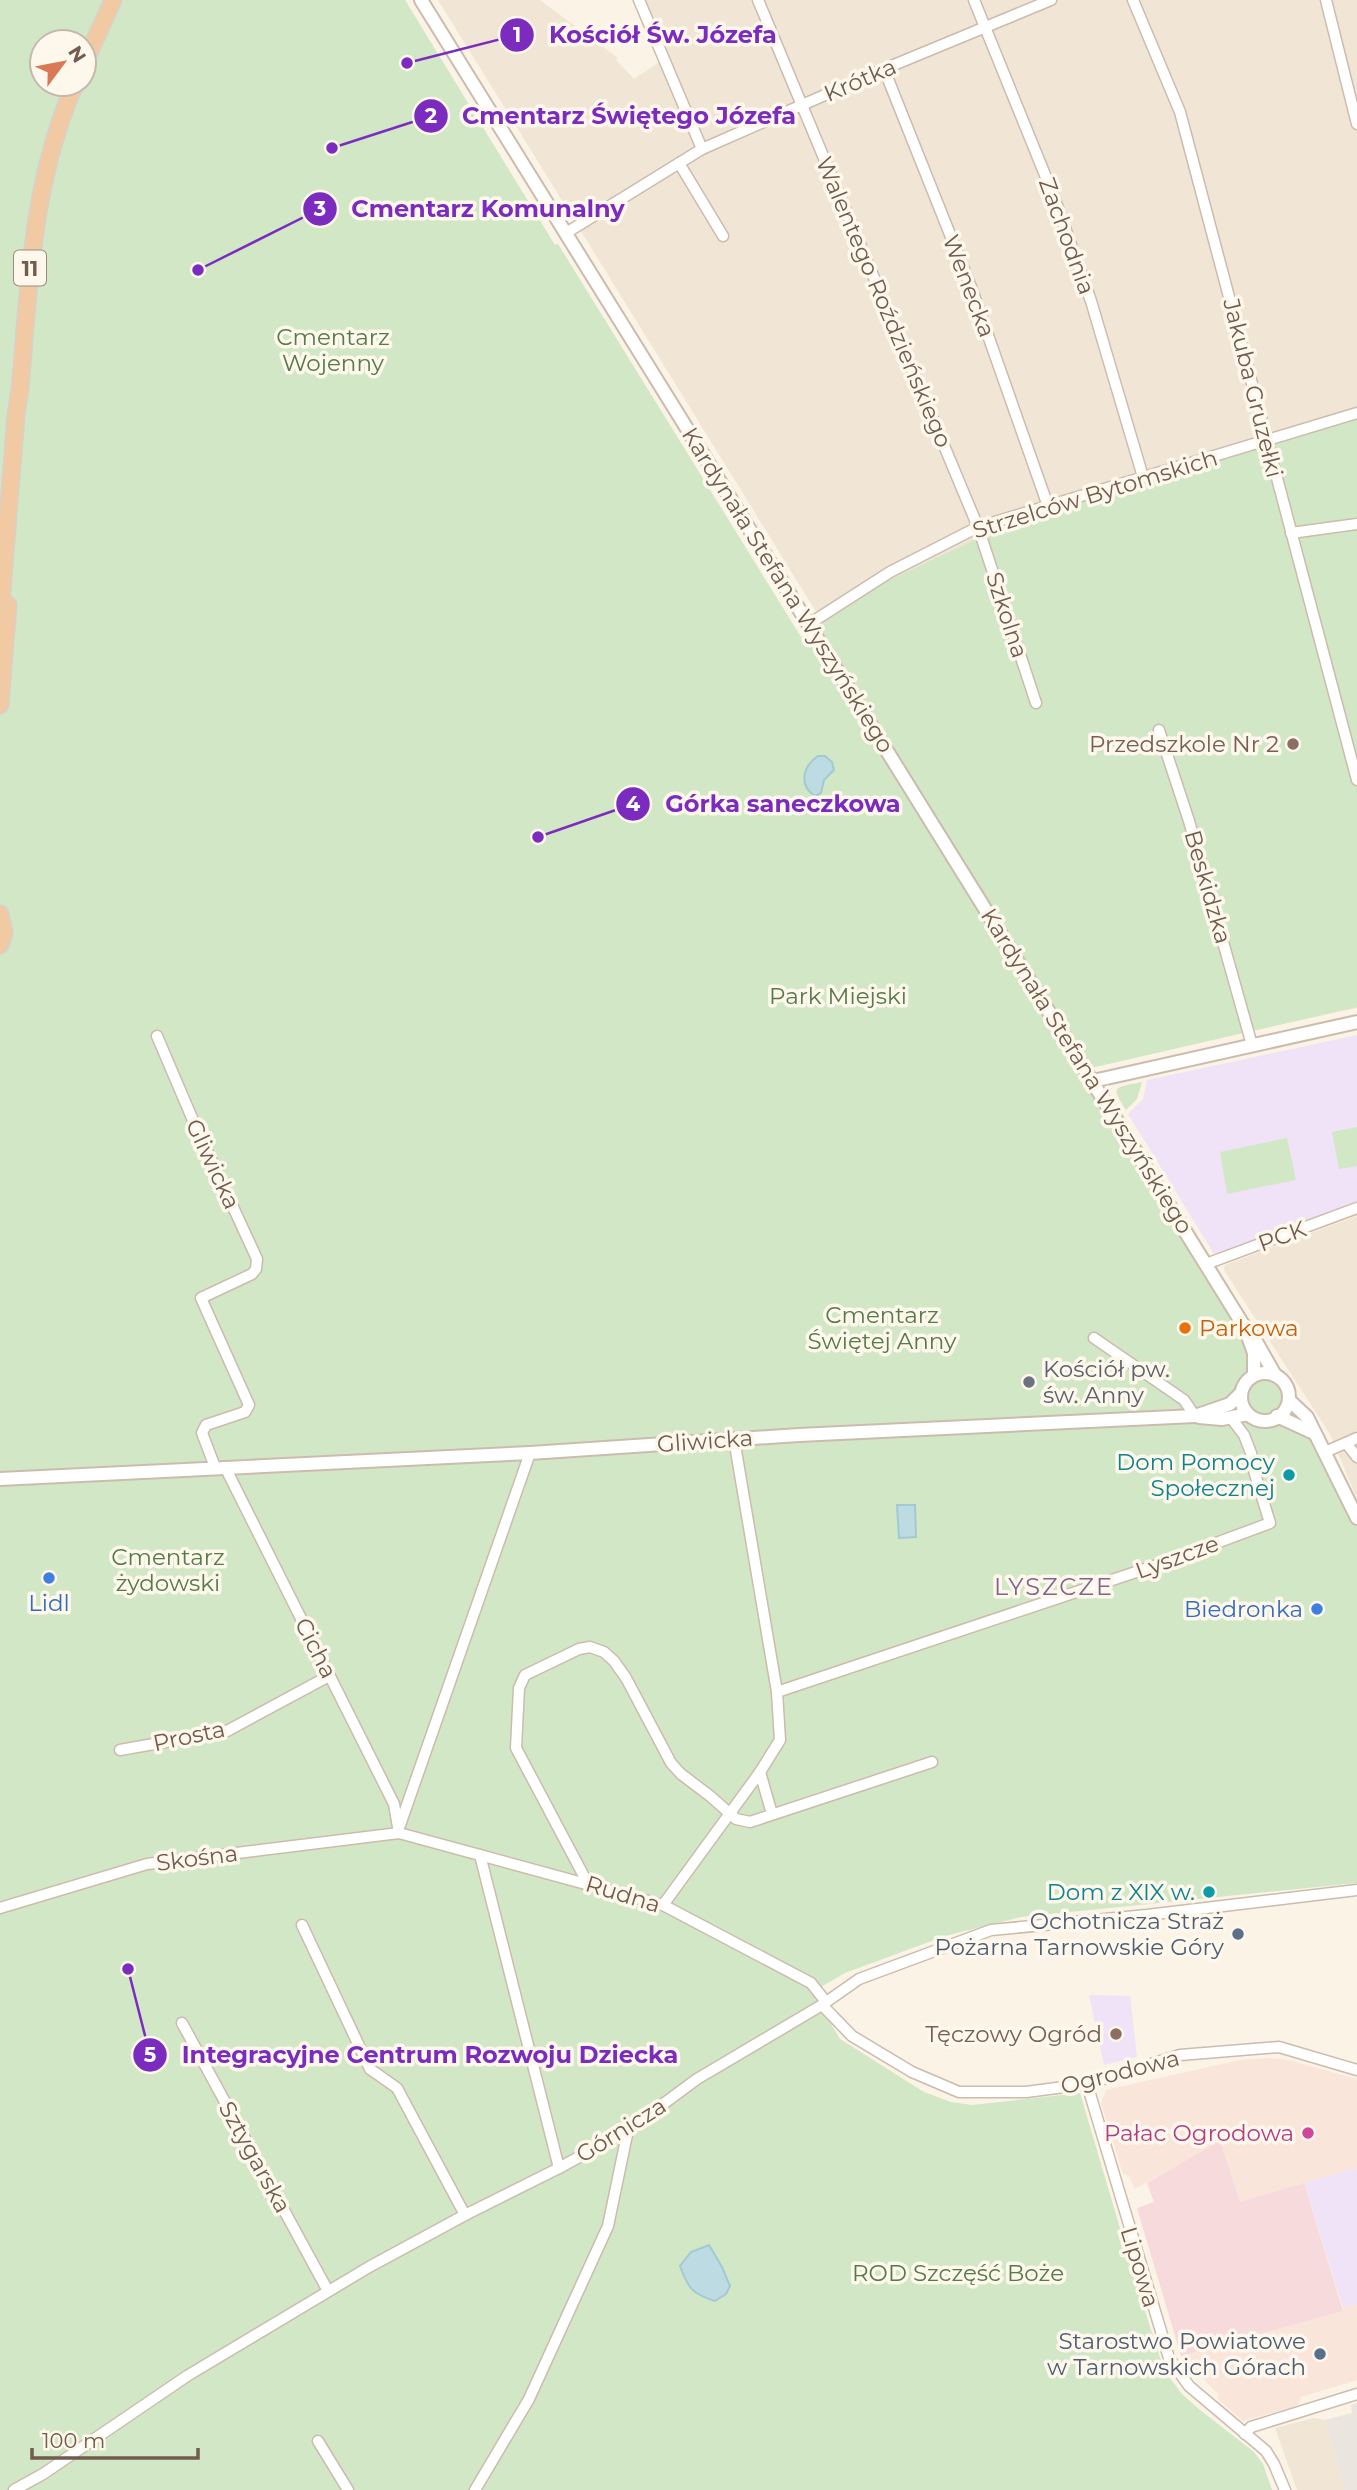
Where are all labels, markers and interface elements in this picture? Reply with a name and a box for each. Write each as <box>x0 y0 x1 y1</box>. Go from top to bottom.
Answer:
callout: Kościół Św. Józefa <box>500 12 791 57</box>
text: Kościół Św. Józefa <box>549 20 777 49</box>
text: 1 <box>513 22 521 47</box>
north arrow <box>28 28 98 98</box>
text: N <box>63 42 91 67</box>
street label: Krótka <box>820 52 900 108</box>
callout: Cmentarz Świętego Józefa <box>413 93 811 138</box>
text: Cmentarz Świętego Józefa <box>462 101 796 130</box>
text: 2 <box>425 103 437 128</box>
street label: Walentego Roździeńskiego <box>810 152 958 452</box>
street label: Zachodnia <box>1033 174 1101 298</box>
callout: Cmentarz Komunalny <box>303 186 639 231</box>
text: Cmentarz Komunalny <box>351 194 625 223</box>
text: 3 <box>313 196 326 221</box>
street label: Wenecka <box>937 231 1001 341</box>
road number: 11 <box>14 250 46 286</box>
street label: Jakuba Gruzełki <box>1217 295 1289 480</box>
park label: Cmentarz Wojenny <box>276 323 390 377</box>
street label: Kardynała Stefana Wyszyńskiego <box>676 422 900 758</box>
street label: Strzelców Bytomskich <box>969 443 1221 545</box>
street label: Szkolna <box>980 568 1034 662</box>
place label: Przedszkole Nr 2 <box>1089 730 1279 758</box>
marker: Przedszkole Nr 2 <box>1285 736 1301 752</box>
callout: Górka saneczkowa <box>616 781 914 826</box>
text: Górka saneczkowa <box>665 789 901 818</box>
text: 4 <box>626 791 641 816</box>
street label: Beskidzka <box>1178 827 1238 947</box>
street label: Kardynała Stefana Wyszyńskiego <box>975 903 1199 1239</box>
park label: Park Miejski <box>769 982 907 1010</box>
street label: Gliwicka <box>180 1114 246 1214</box>
street label: PCK <box>1254 1214 1310 1258</box>
park label: Cmentarz Świętej Anny <box>808 1301 957 1355</box>
place label: Parkowa <box>1199 1314 1298 1342</box>
marker: Parkowa <box>1177 1320 1193 1336</box>
place label: Kościół pw. św. Anny <box>1043 1355 1170 1409</box>
marker: Kościół pw. św. Anny <box>1021 1374 1037 1390</box>
street label: Gliwicka <box>656 1424 754 1458</box>
place label: Dom Pomocy Społecznej <box>1116 1448 1276 1502</box>
marker: Dom Pomocy Społecznej <box>1281 1467 1297 1483</box>
street label: Lyszcze <box>1131 1529 1223 1585</box>
park label: Cmentarz żydowski <box>111 1543 225 1597</box>
marker: Lidl <box>41 1570 57 1586</box>
district label: LYSZCZE <box>994 1572 1114 1601</box>
place label: Lidl <box>28 1589 70 1617</box>
place label: Biedronka <box>1184 1595 1303 1623</box>
marker: Biedronka <box>1309 1601 1325 1617</box>
street label: Cicha <box>289 1613 343 1683</box>
street label: Prosta <box>150 1715 228 1757</box>
street label: Skośna <box>155 1839 239 1877</box>
street label: Rudna <box>582 1869 664 1919</box>
place label: Dom z XIX w. <box>1047 1878 1195 1906</box>
marker: Dom z XIX w. <box>1201 1884 1217 1900</box>
place label: Ochotnicza Straż Pożarna Tarnowskie Góry <box>934 1907 1225 1961</box>
marker: Ochotnicza Straż Pożarna Tarnowskie Góry <box>1230 1926 1246 1942</box>
place label: Tęczowy Ogród <box>925 2020 1102 2048</box>
marker: Tęczowy Ogród <box>1108 2026 1124 2042</box>
callout: Integracyjne Centrum Rozwoju Dziecka <box>132 2032 692 2077</box>
text: Integracyjne Centrum Rozwoju Dziecka <box>182 2040 678 2069</box>
text: 5 <box>144 2042 156 2067</box>
street label: Ogrodowa <box>1058 2044 1182 2100</box>
street label: Górnicza <box>571 2091 671 2169</box>
street label: Sztygarska <box>213 2096 297 2218</box>
place label: Pałac Ogrodowa <box>1104 2119 1294 2147</box>
marker: Pałac Ogrodowa <box>1300 2125 1316 2141</box>
street label: Lipowa <box>1115 2223 1165 2311</box>
park label: ROD Szczęść Boże <box>852 2259 1064 2287</box>
place label: Starostwo Powiatowe w Tarnowskich Górach <box>1047 2327 1306 2381</box>
marker: Starostwo Powiatowe w Tarnowskich Górach <box>1312 2346 1328 2362</box>
scale bar <box>32 2416 198 2460</box>
text: 100 m <box>42 2428 105 2453</box>

